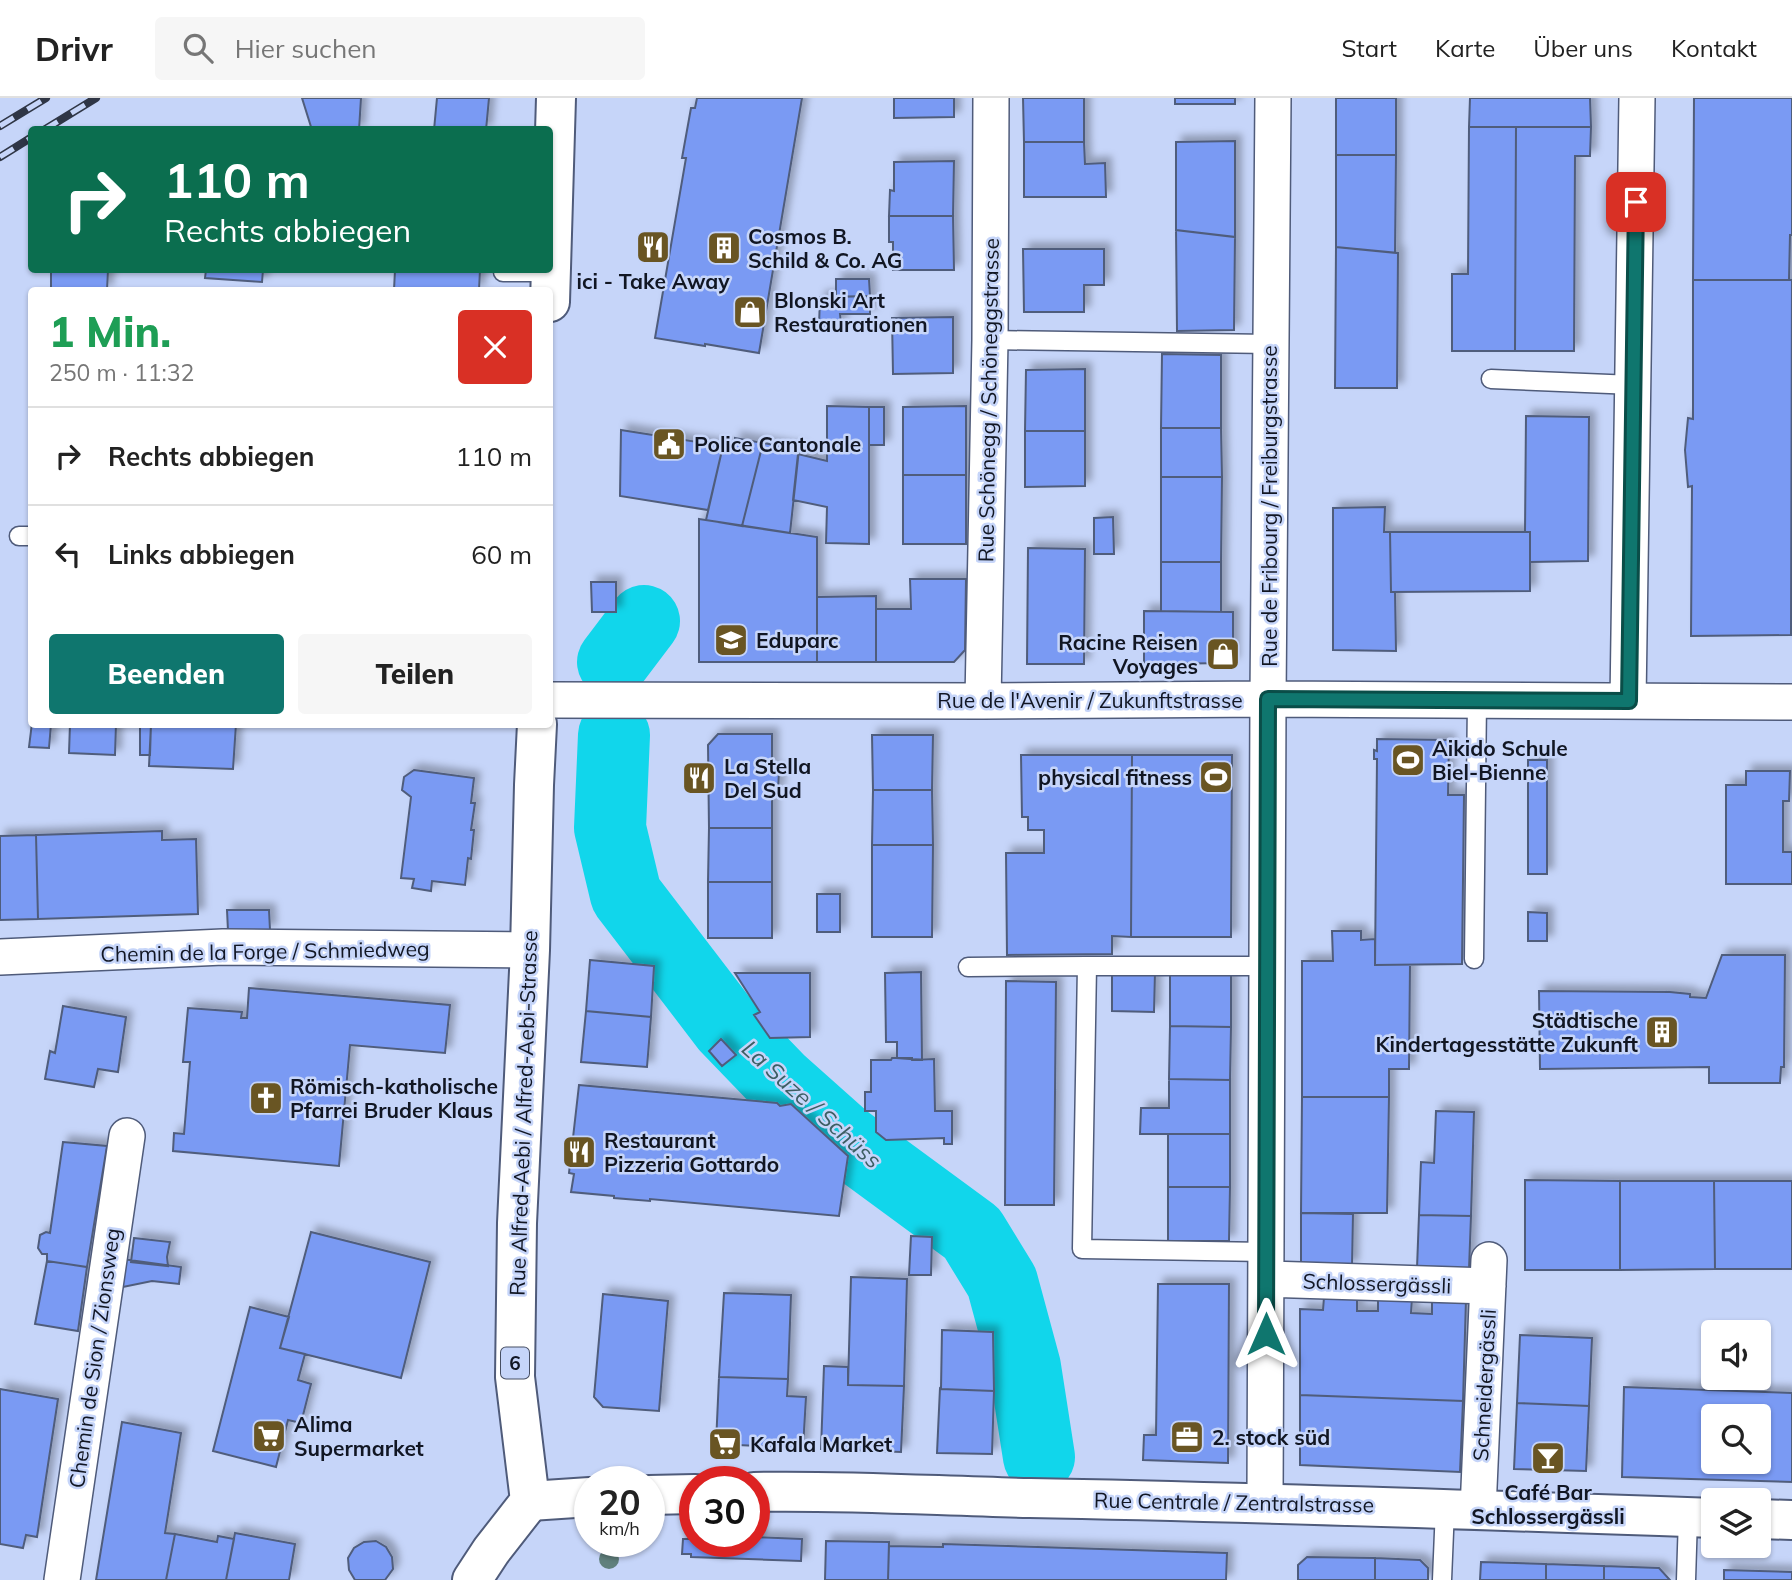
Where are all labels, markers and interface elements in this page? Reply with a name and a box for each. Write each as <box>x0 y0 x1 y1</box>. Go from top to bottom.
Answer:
search box <box>155 17 645 80</box>
text: Drivr <box>35 28 113 69</box>
icon: search <box>179 29 217 67</box>
text: Hier suchen <box>235 32 377 65</box>
text: Start <box>1341 33 1397 63</box>
text: Karte <box>1435 33 1495 63</box>
text: Über uns <box>1533 33 1633 63</box>
text: Kontakt <box>1671 33 1757 63</box>
text: 110 m <box>164 149 310 210</box>
icon: right <box>49 154 140 245</box>
pin <box>1606 172 1666 232</box>
icon: arrive <box>1617 183 1655 221</box>
text: Rechts abbiegen <box>164 210 411 250</box>
place label: Cosmos B. Schild & Co. AG <box>748 223 902 273</box>
restaurant icon: ici - Take Away <box>634 228 672 266</box>
building icon: Cosmos B. Schild & Co. AG <box>705 229 743 267</box>
street label: Rue Schönegg / Schöneggstrasse <box>972 238 1004 562</box>
place label: ici - Take Away <box>576 268 730 294</box>
place label: Blonski Art Restaurationen <box>774 287 928 337</box>
shop icon: Blonski Art Restaurationen <box>731 293 769 331</box>
text: 1 Min. <box>49 305 171 358</box>
button: close <box>458 310 532 384</box>
street label: Rue de Fribourg / Freiburgstrasse <box>1256 345 1282 667</box>
text: 250 m · 11:32 <box>49 358 194 387</box>
public building icon: Police Cantonale <box>650 425 688 463</box>
place label: Police Cantonale <box>694 431 861 457</box>
icon: right <box>49 437 87 475</box>
text: Rechts abbiegen <box>108 440 314 473</box>
text: 110 m <box>456 440 532 473</box>
icon: left <box>49 535 87 573</box>
text: Links abbiegen <box>108 538 295 571</box>
text: 60 m <box>471 538 532 571</box>
school or university icon: Eduparc <box>712 621 750 659</box>
place label: Eduparc <box>756 627 839 653</box>
place label: Racine Reisen Voyages <box>1058 629 1198 679</box>
button: Beenden <box>49 634 284 714</box>
button: Teilen <box>298 634 532 714</box>
shop icon: Racine Reisen Voyages <box>1204 635 1242 673</box>
street label: Rue de l'Avenir / Zukunftstrasse <box>937 687 1243 713</box>
place label: Aikido Schule Biel-Bienne <box>1432 735 1568 785</box>
sports icon: Aikido Schule Biel-Bienne <box>1389 741 1427 779</box>
place label: La Stella Del Sud <box>724 753 811 803</box>
sports icon: physical fitness <box>1197 758 1235 796</box>
restaurant icon: La Stella Del Sud <box>680 759 718 797</box>
place label: physical fitness <box>1038 764 1192 790</box>
street label: Rue Alfred-Aebi / Alfred-Aebi-Strasse <box>504 930 542 1296</box>
street label: Chemin de la Forge / Schmiedweg <box>100 935 430 967</box>
place label: Städtische Kindertagesstätte Zukunft <box>1376 1007 1638 1057</box>
building icon: Städtische Kindertagesstätte Zukunft <box>1643 1013 1681 1051</box>
water label: La Suze / Schüss <box>736 1034 888 1174</box>
place label: Römisch-katholische Pfarrei Bruder Klaus <box>290 1073 498 1123</box>
church icon: Römisch-katholische Pfarrei Bruder Klaus <box>247 1079 285 1117</box>
place label: Restaurant Pizzeria Gottardo <box>604 1127 779 1177</box>
restaurant icon: Restaurant Pizzeria Gottardo <box>560 1133 598 1171</box>
street label: Chemin de Sion / Zionsweg <box>63 1226 125 1490</box>
street label: Schlossergässli <box>1302 1267 1452 1299</box>
position arrow <box>1229 1297 1303 1371</box>
street label: Schneidergässli <box>1467 1308 1501 1462</box>
map controls <box>1701 1320 1771 1558</box>
button: sound <box>1701 1320 1771 1390</box>
road number: 6 <box>501 1348 529 1378</box>
button: search <box>1701 1404 1771 1474</box>
place label: Alima Supermarket <box>294 1411 424 1461</box>
supermarket icon: Alima Supermarket <box>250 1417 288 1455</box>
office icon: 2. stock süd <box>1168 1418 1206 1456</box>
place label: 2. stock süd <box>1212 1424 1330 1450</box>
supermarket icon: Kafala Market <box>706 1425 744 1463</box>
place label: Kafala Market <box>750 1431 892 1457</box>
bar icon: Café Bar Schlossergässli <box>1529 1439 1567 1477</box>
speed limit sign: 30 <box>679 1466 770 1557</box>
place label: Café Bar Schlossergässli <box>1471 1479 1625 1529</box>
text: 20 <box>598 1480 641 1524</box>
street label: Rue Centrale / Zentralstrasse <box>1094 1487 1374 1517</box>
button: layers <box>1701 1488 1771 1558</box>
text: km/h <box>599 1517 640 1540</box>

